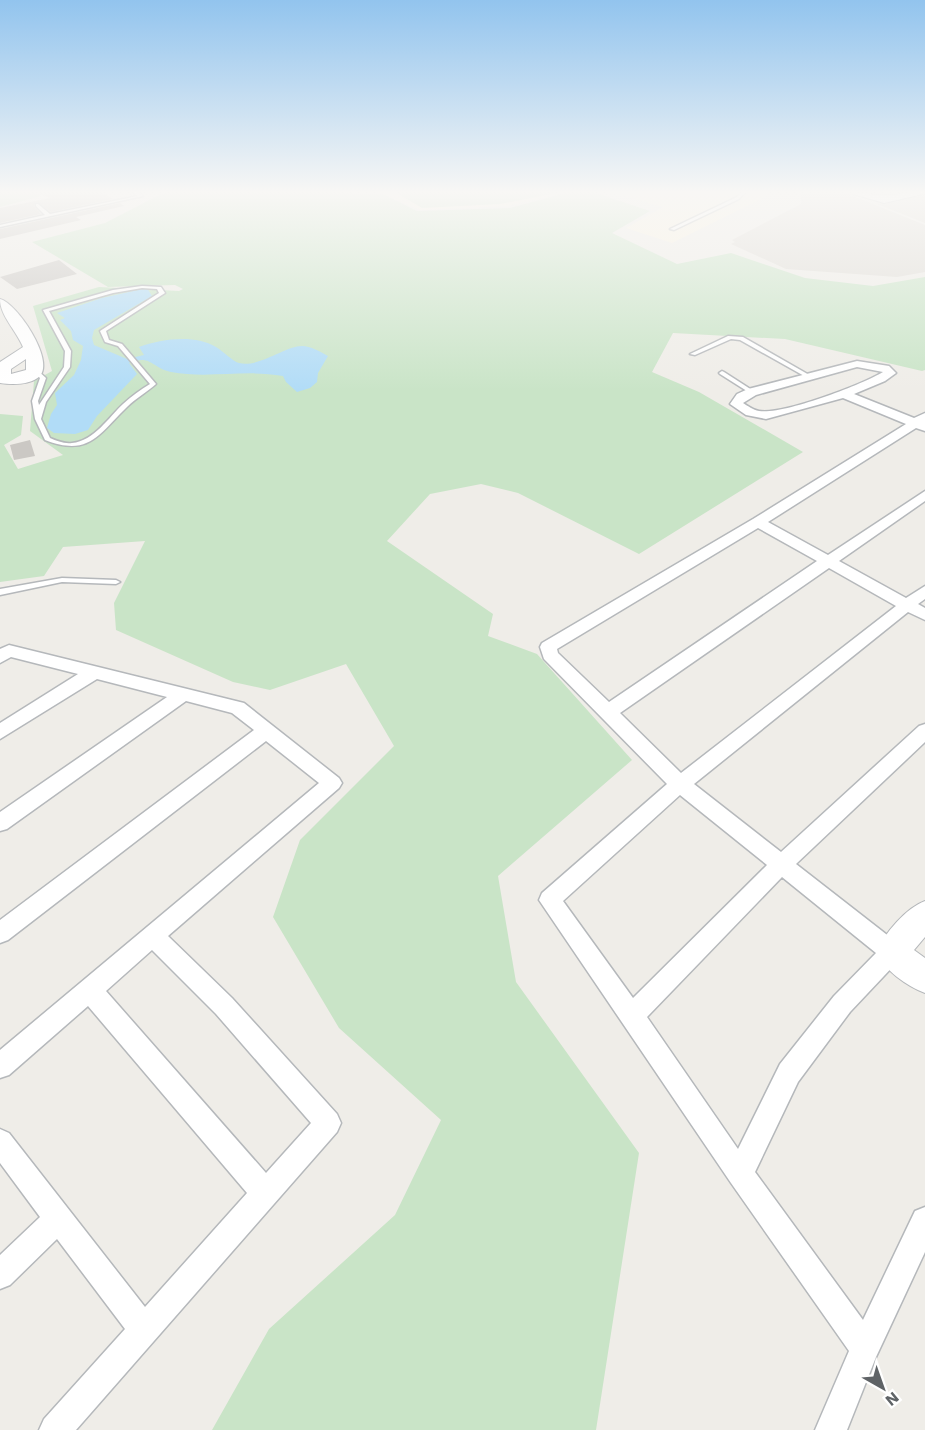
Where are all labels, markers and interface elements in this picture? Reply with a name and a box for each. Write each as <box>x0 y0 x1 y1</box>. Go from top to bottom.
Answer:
north arrow <box>853 1358 913 1418</box>
text: N <box>882 1388 903 1410</box>

